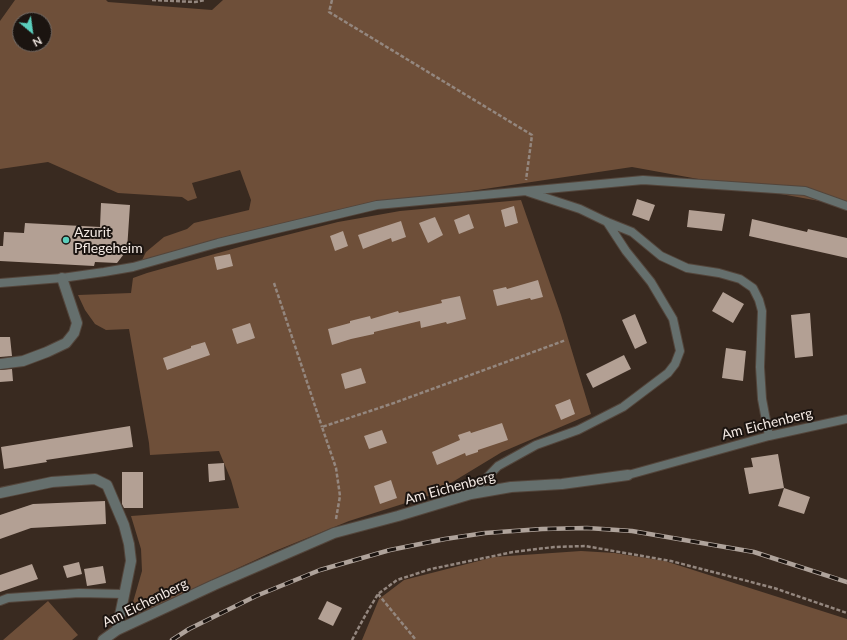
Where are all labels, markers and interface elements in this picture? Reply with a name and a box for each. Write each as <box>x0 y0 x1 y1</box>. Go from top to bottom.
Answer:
north arrow <box>12 12 52 52</box>
text: N <box>31 34 44 50</box>
place label: Azurit Pflegeheim <box>74 224 143 256</box>
marker: Azurit Pflegeheim <box>61 235 71 245</box>
street label: Am Eichenberg <box>720 405 814 443</box>
street label: Am Eichenberg <box>403 468 497 508</box>
street label: Am Eichenberg <box>99 575 191 631</box>

